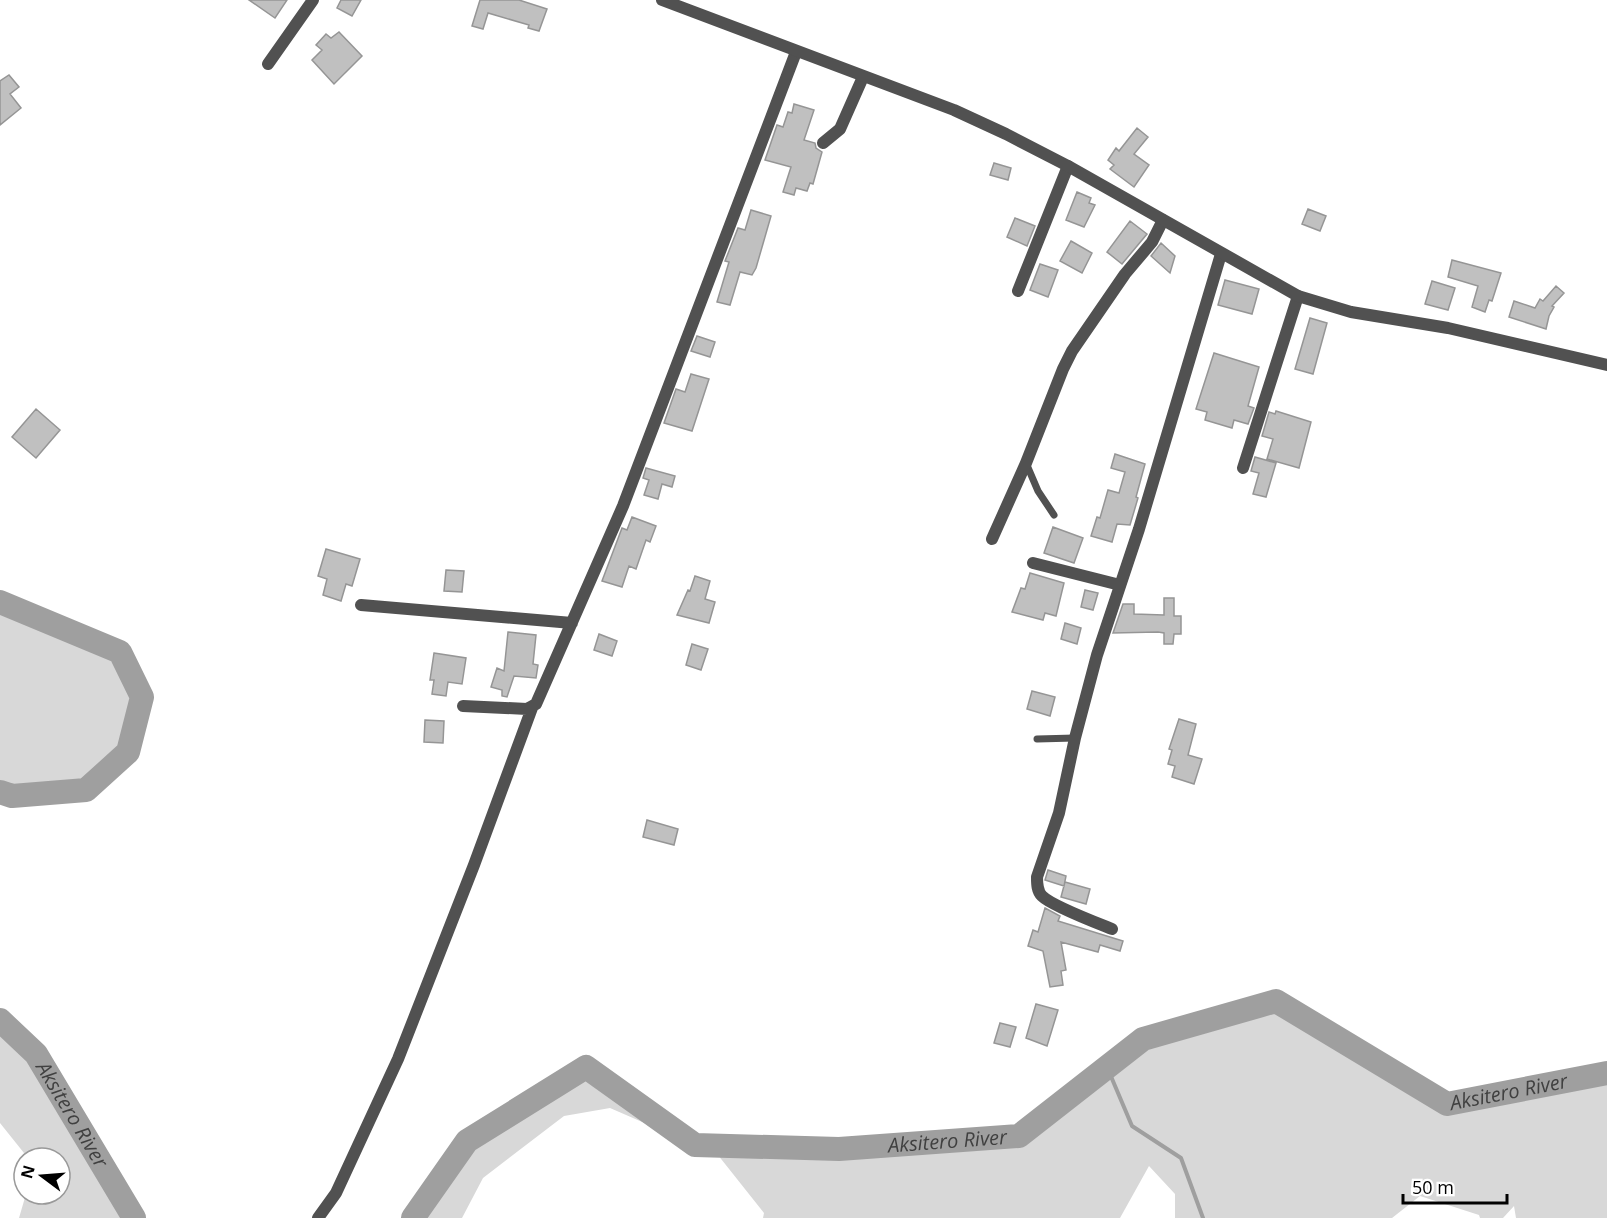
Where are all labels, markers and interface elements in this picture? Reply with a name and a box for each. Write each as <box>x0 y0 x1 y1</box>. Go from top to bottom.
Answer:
water label: Aksitero River <box>29 1054 115 1173</box>
water label: Aksitero River <box>1446 1067 1571 1117</box>
water label: Aksitero River <box>885 1123 1009 1159</box>
north arrow <box>12 1146 72 1206</box>
text: N <box>15 1163 40 1181</box>
scale bar <box>1403 1167 1506 1205</box>
text: 50 m <box>1412 1175 1454 1199</box>

